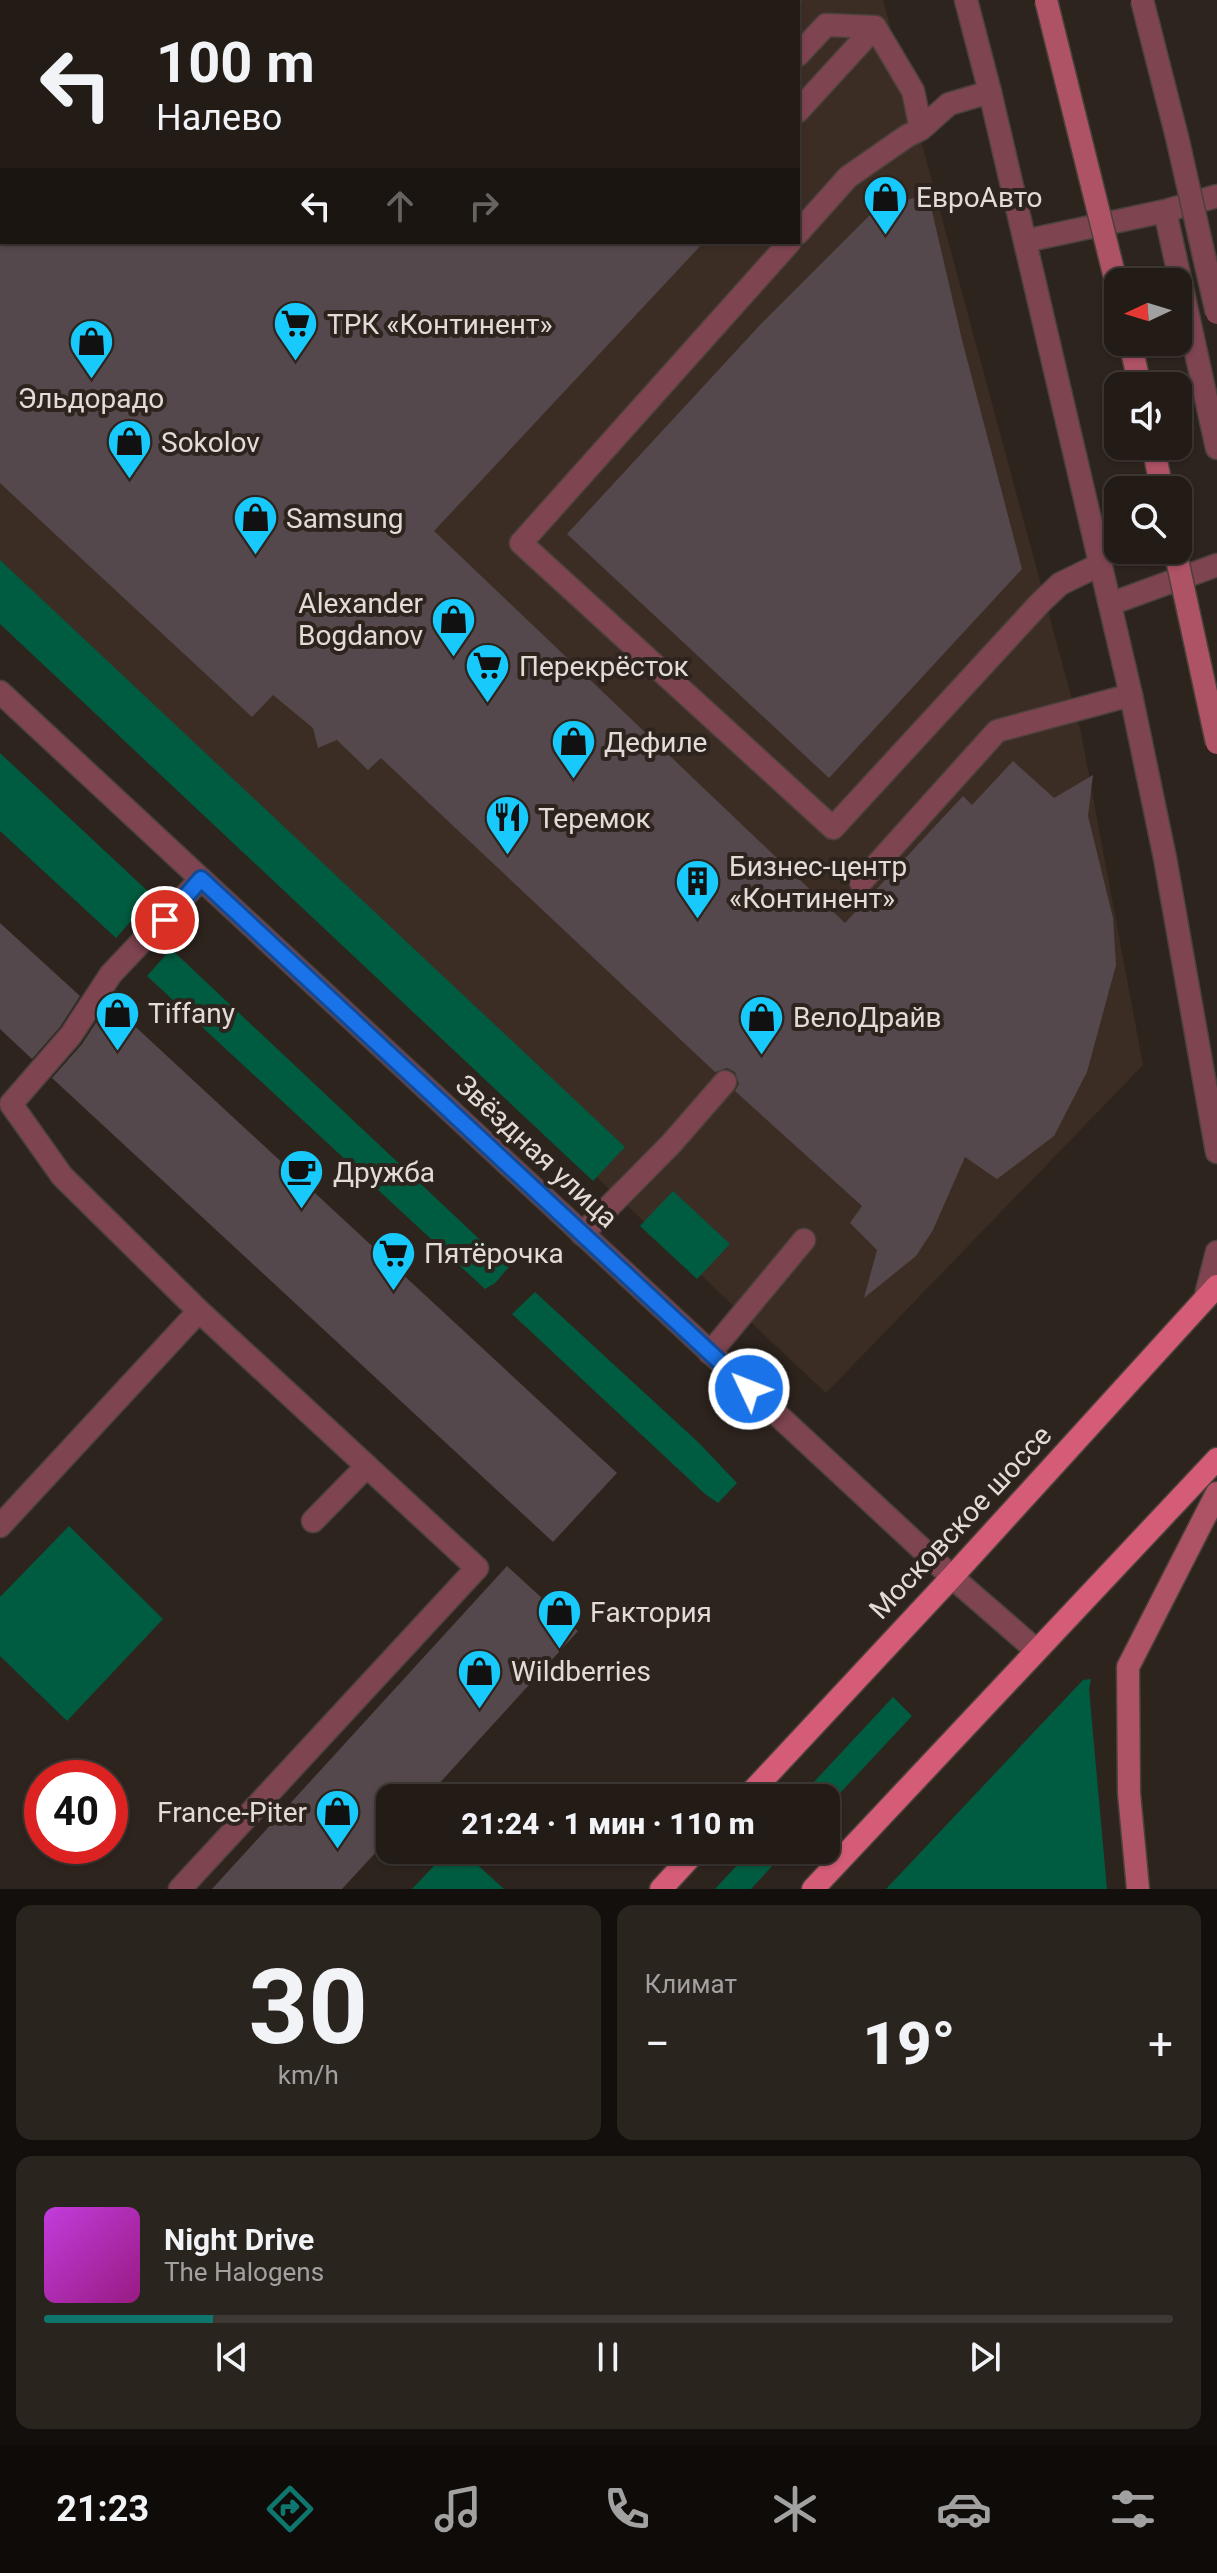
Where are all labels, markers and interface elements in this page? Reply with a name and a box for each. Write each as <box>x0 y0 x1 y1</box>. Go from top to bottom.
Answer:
text: 100 m <box>156 30 315 96</box>
icon: left <box>24 32 128 136</box>
text: Налево <box>156 97 282 139</box>
shop icon: ЕвроАвто <box>861 173 909 236</box>
place label: ЕвроАвто <box>916 181 1043 214</box>
icon: left <box>294 184 338 228</box>
icon: ahead <box>378 184 422 228</box>
icon: right <box>462 184 506 228</box>
north arrow <box>1104 268 1192 356</box>
map controls <box>1104 268 1192 564</box>
supermarket icon: ТРК «Континент» <box>272 300 320 363</box>
place label: ТРК «Континент» <box>327 308 553 341</box>
shop icon: Эльдорадо <box>67 317 115 380</box>
button: sound <box>1104 372 1192 460</box>
place label: Эльдорадо <box>18 382 164 415</box>
shop icon: Sokolov <box>106 418 154 481</box>
place label: Sokolov <box>161 426 260 459</box>
button: search <box>1104 476 1192 564</box>
shop icon: Samsung <box>231 494 279 557</box>
place label: Samsung <box>286 502 403 535</box>
place label: Alexander Bogdanov <box>298 587 424 652</box>
shop icon: Alexander Bogdanov <box>430 595 478 658</box>
supermarket icon: Перекрёсток <box>464 642 512 705</box>
place label: Перекрёсток <box>519 650 689 683</box>
shop icon: Дефиле <box>549 718 597 781</box>
place label: Дефиле <box>604 726 707 759</box>
restaurant icon: Теремок <box>483 794 531 857</box>
place label: Теремок <box>538 802 651 835</box>
place label: Бизнес-центр «Континент» <box>729 850 907 915</box>
building icon: Бизнес-центр «Континент» <box>674 858 722 921</box>
pin <box>131 886 199 954</box>
icon: arrive <box>143 898 187 942</box>
shop icon: Tiffany <box>93 989 141 1052</box>
shop icon: ВелоДрайв <box>738 993 786 1056</box>
place label: Tiffany <box>148 997 235 1030</box>
place label: ВелоДрайв <box>793 1001 942 1034</box>
street label: Звёздная улица <box>449 1068 624 1235</box>
cafe icon: Дружба <box>278 1148 326 1211</box>
place label: Дружба <box>333 1156 435 1189</box>
supermarket icon: Пятёрочка <box>369 1229 417 1292</box>
place label: Пятёрочка <box>424 1237 564 1270</box>
position arrow <box>707 1347 791 1431</box>
street label: Московское шоссе <box>862 1419 1058 1626</box>
shop icon: Fактория <box>535 1588 583 1651</box>
place label: Fактория <box>590 1596 712 1629</box>
shop icon: Wildberries <box>456 1647 504 1710</box>
place label: Wildberries <box>511 1655 651 1688</box>
speed limit sign: 40 <box>24 1760 128 1864</box>
shop icon: France-Piter <box>314 1788 362 1851</box>
place label: France-Piter <box>157 1796 308 1829</box>
text: 21:24 · 1 мин · 110 m <box>461 1806 755 1841</box>
text: 30 <box>249 1947 368 2068</box>
text: Климат <box>645 1969 737 1999</box>
text: 19° <box>862 2008 955 2079</box>
text: − <box>645 2018 670 2070</box>
text: + <box>1148 2018 1173 2070</box>
text: km/h <box>278 2060 339 2090</box>
text: Night Drive <box>164 2222 314 2257</box>
text: The Halogens <box>164 2257 324 2287</box>
icon: previous <box>210 2335 254 2379</box>
icon: pause <box>586 2335 630 2379</box>
icon: next <box>963 2335 1007 2379</box>
icon: directions <box>262 2481 318 2537</box>
icon: music <box>430 2481 486 2537</box>
icon: phone <box>599 2481 655 2537</box>
icon: climate <box>767 2481 823 2537</box>
icon: car <box>936 2481 992 2537</box>
icon: filters <box>1105 2481 1161 2537</box>
text: 21:23 <box>56 2488 149 2530</box>

